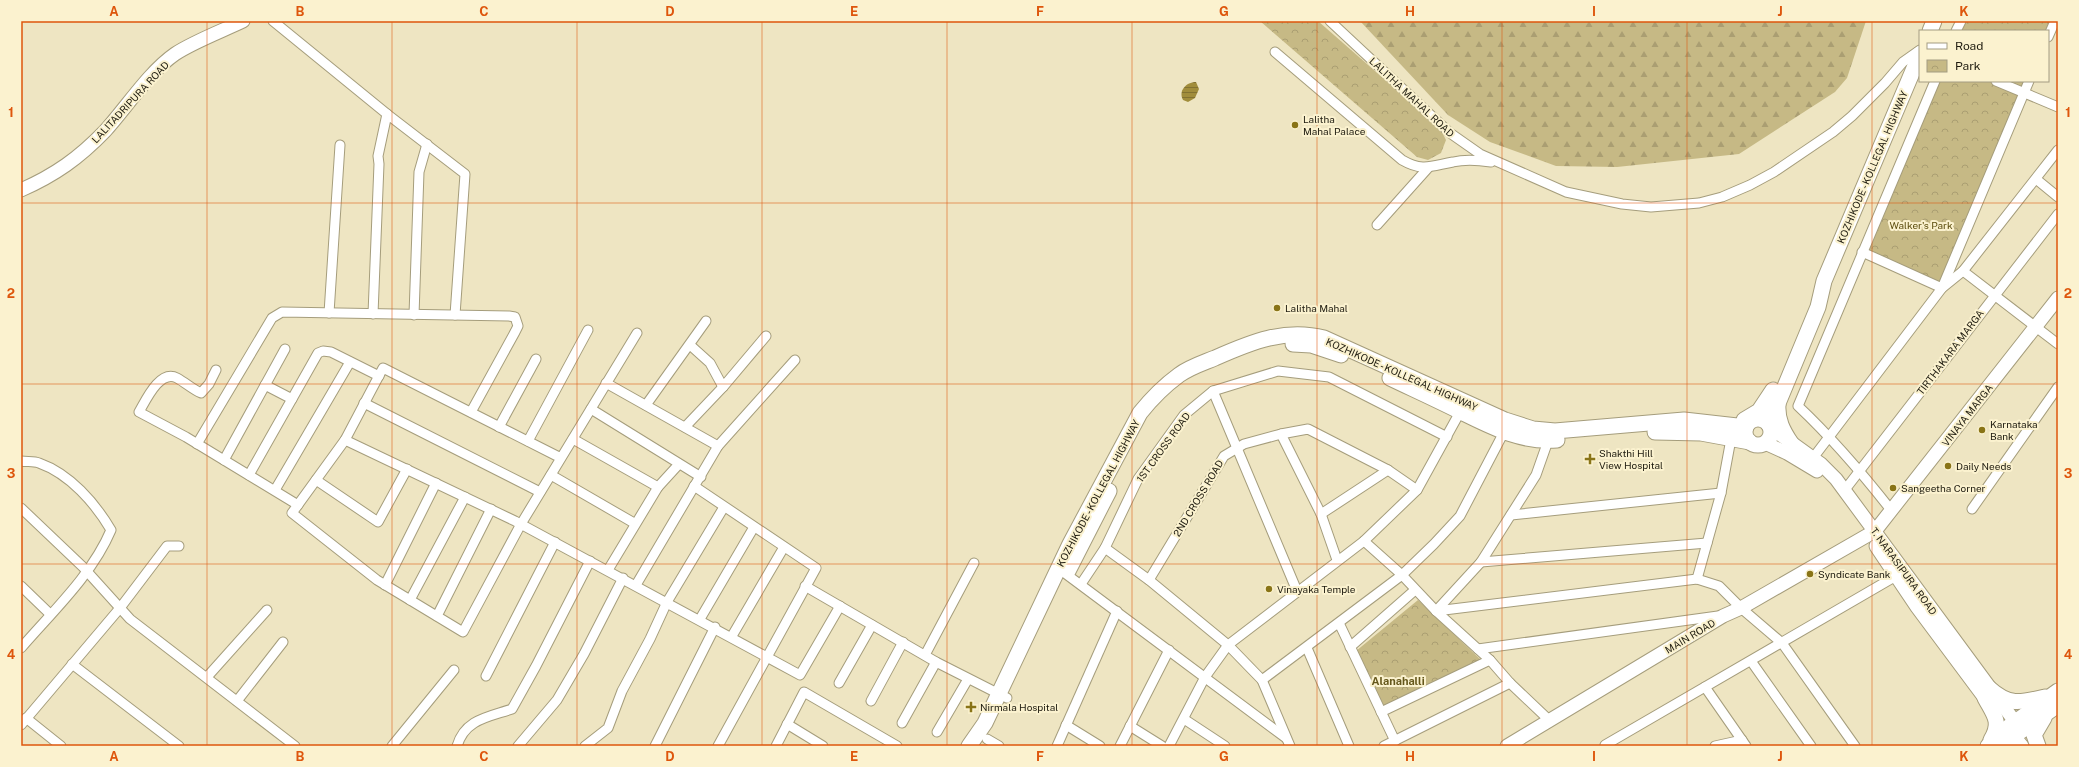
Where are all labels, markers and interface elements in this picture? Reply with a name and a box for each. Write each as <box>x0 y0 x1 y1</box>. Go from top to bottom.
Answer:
text: A <box>109 4 119 19</box>
text: B <box>296 4 305 19</box>
text: C <box>479 4 489 19</box>
text: D <box>665 4 675 19</box>
text: E <box>850 4 858 19</box>
text: F <box>1036 4 1044 19</box>
text: G <box>1219 4 1229 19</box>
text: H <box>1405 4 1415 19</box>
text: I <box>1592 4 1596 19</box>
text: J <box>1777 4 1783 19</box>
text: K <box>1959 4 1969 19</box>
legend <box>1919 30 2049 82</box>
text: Road <box>1955 39 1983 53</box>
street label: LALITHA MAHAL ROAD <box>1367 55 1457 139</box>
street label: LALITADRIPURA ROAD <box>89 58 171 145</box>
text: Park <box>1955 59 1981 73</box>
street label: KOZHIKODE - KOLLEGAL HIGHWAY <box>1834 89 1910 245</box>
text: 1 <box>8 105 14 120</box>
text: 1 <box>2065 105 2071 120</box>
place label: Lalitha Mahal Palace <box>1303 113 1366 137</box>
marker: Lalitha Mahal Palace <box>1290 120 1300 130</box>
park label: Walker's Park <box>1889 219 1953 231</box>
text: 2 <box>7 286 15 301</box>
text: 2 <box>2064 286 2072 301</box>
place label: Lalitha Mahal <box>1285 302 1348 314</box>
marker: Lalitha Mahal <box>1272 303 1282 313</box>
street label: TIRTHAKARA MARGA <box>1914 307 1986 397</box>
street label: KOZHIKODE - KOLLEGAL HIGHWAY <box>1324 335 1480 413</box>
street label: VINAYA MARGA <box>1939 382 1995 448</box>
street label: 1ST CROSS ROAD <box>1134 410 1192 484</box>
street label: KOZHIKODE - KOLLEGAL HIGHWAY <box>1054 417 1142 569</box>
place label: Karnataka Bank <box>1990 418 2038 442</box>
marker: Karnataka Bank <box>1977 425 1987 435</box>
place label: Shakthi Hill View Hospital <box>1599 447 1663 471</box>
marker: Shakthi Hill View Hospital <box>1584 453 1596 465</box>
street label: 2ND CROSS ROAD <box>1170 457 1226 539</box>
place label: Daily Needs <box>1956 460 2011 472</box>
marker: Daily Needs <box>1943 461 1953 471</box>
text: 3 <box>7 466 16 481</box>
text: 3 <box>2064 466 2073 481</box>
place label: Sangeetha Corner <box>1901 482 1986 494</box>
marker: Sangeetha Corner <box>1888 483 1898 493</box>
street label: T. NARASIPURA ROAD <box>1868 525 1940 617</box>
place label: Syndicate Bank <box>1818 568 1891 580</box>
marker: Syndicate Bank <box>1805 569 1815 579</box>
place label: Vinayaka Temple <box>1277 583 1356 595</box>
marker: Vinayaka Temple <box>1264 584 1274 594</box>
street label: MAIN ROAD <box>1663 616 1717 656</box>
text: 4 <box>7 647 16 662</box>
text: 4 <box>2064 647 2073 662</box>
district label: Alanahalli <box>1371 675 1425 687</box>
marker: Nirmala Hospital <box>965 701 977 713</box>
place label: Nirmala Hospital <box>980 701 1058 713</box>
text: A <box>109 749 119 764</box>
text: B <box>296 749 305 764</box>
text: C <box>479 749 489 764</box>
text: D <box>665 749 675 764</box>
text: E <box>850 749 858 764</box>
text: F <box>1036 749 1044 764</box>
text: G <box>1219 749 1229 764</box>
text: H <box>1405 749 1415 764</box>
text: I <box>1592 749 1596 764</box>
text: J <box>1777 749 1783 764</box>
text: K <box>1959 749 1969 764</box>

